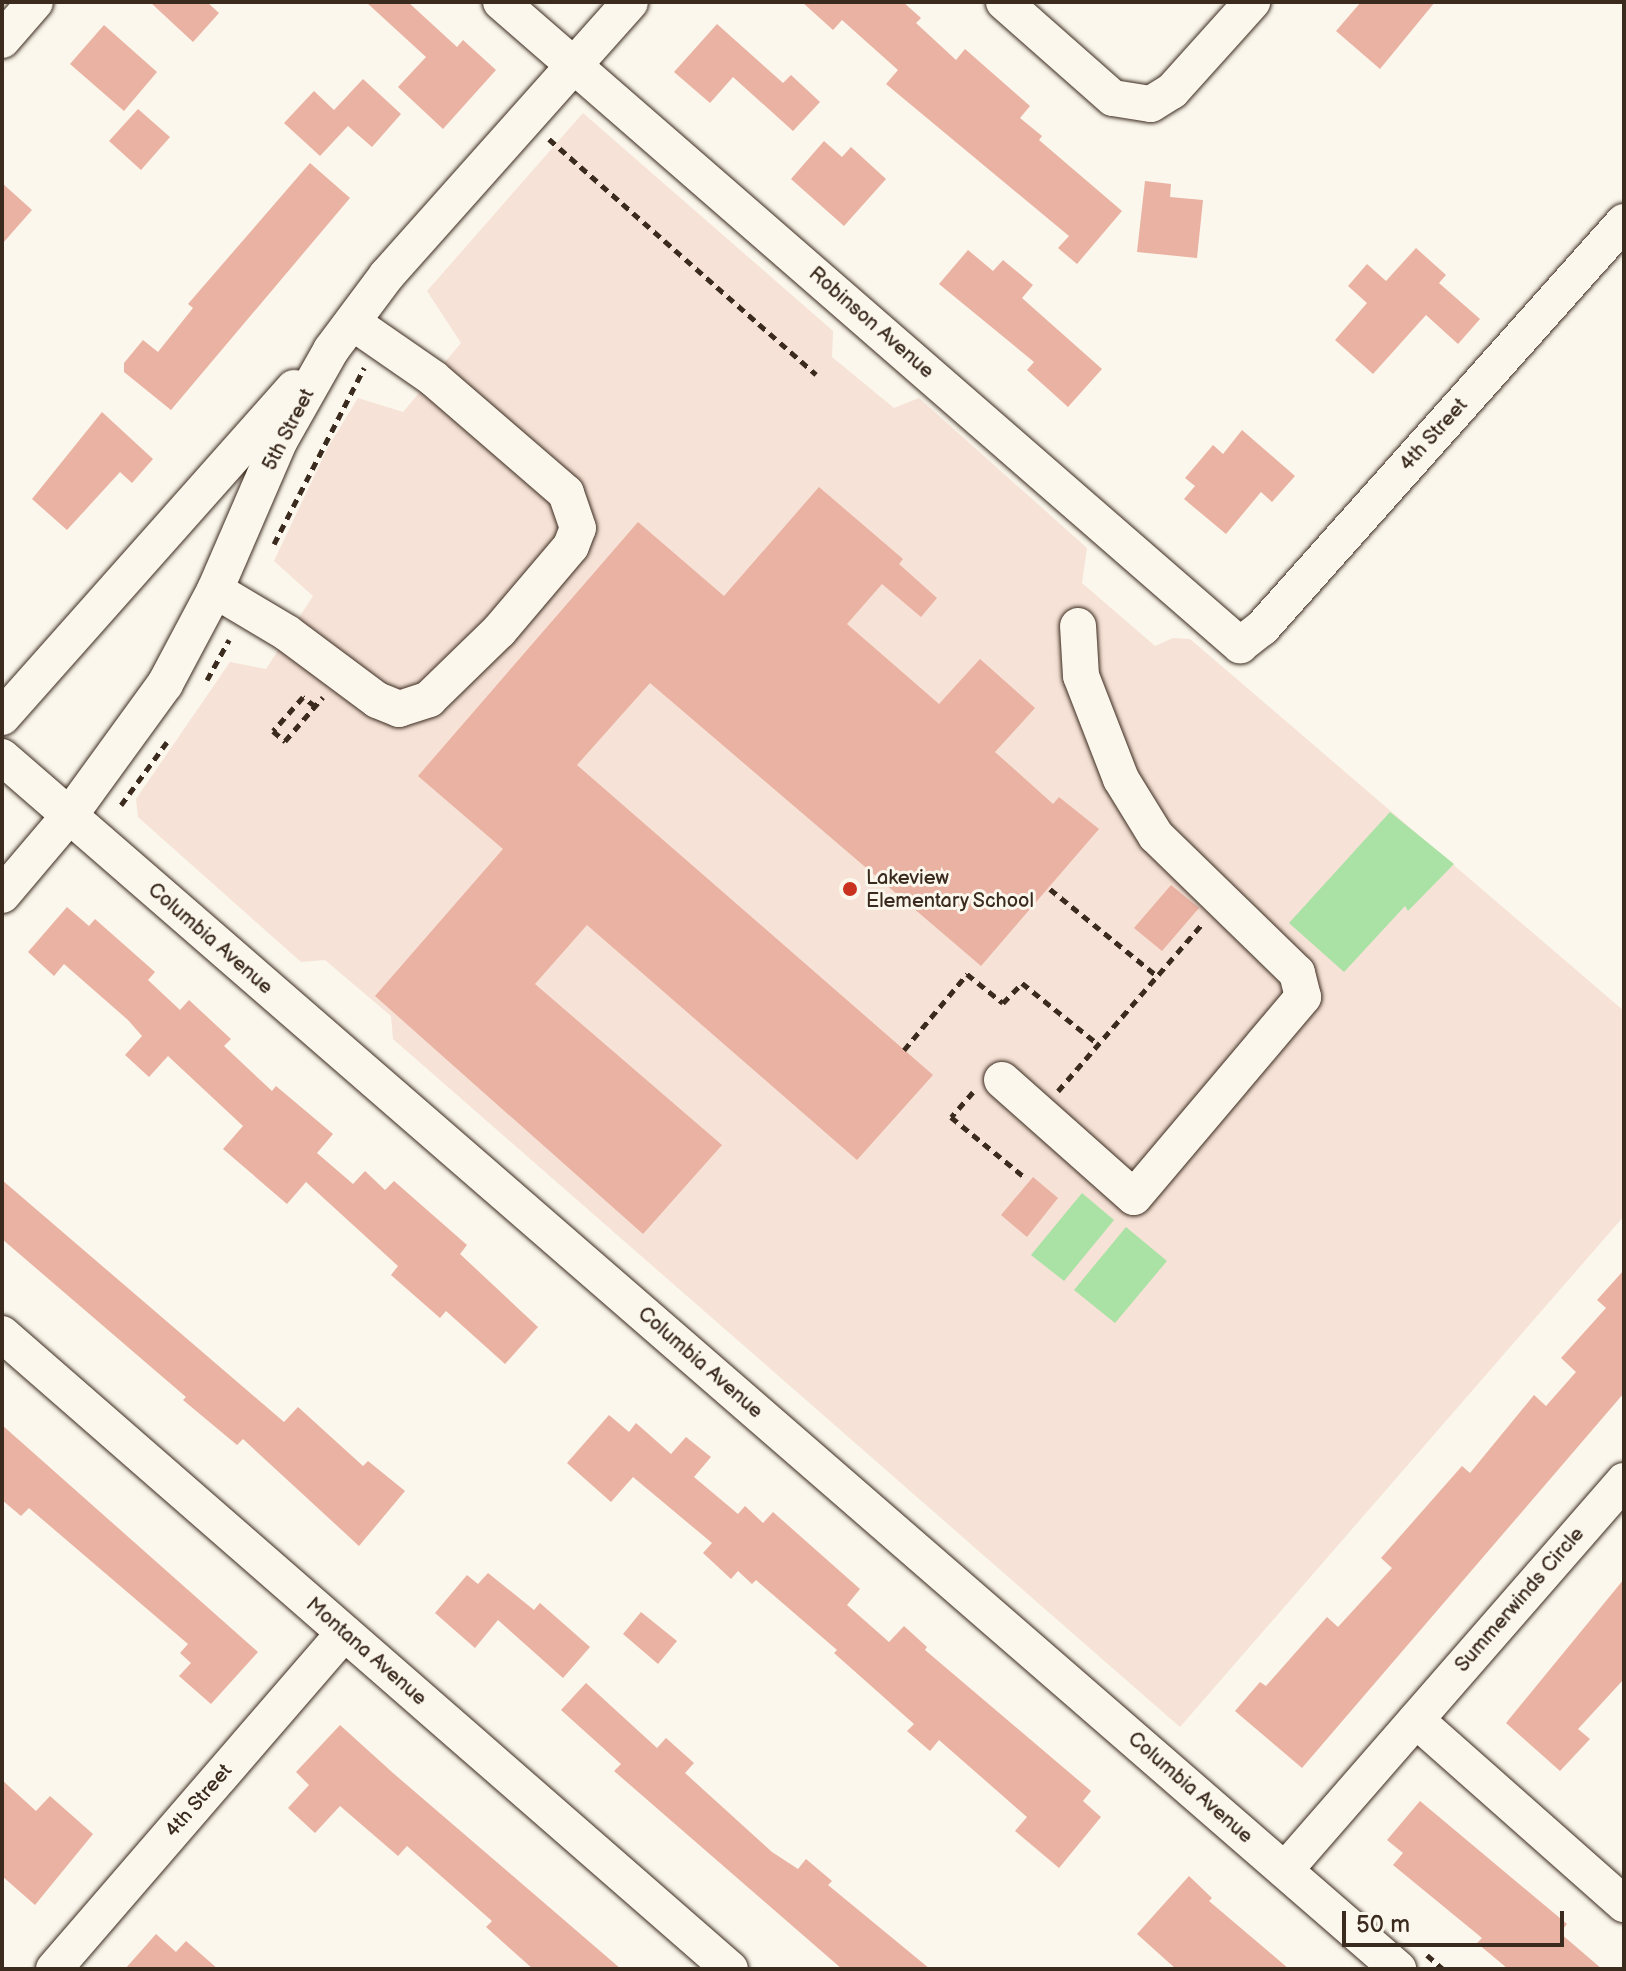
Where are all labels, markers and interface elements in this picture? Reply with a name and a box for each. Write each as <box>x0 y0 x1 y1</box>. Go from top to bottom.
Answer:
street label: Robinson Avenue <box>804 262 938 384</box>
street label: 5th Street <box>258 385 320 475</box>
street label: 4th Street <box>1395 394 1473 476</box>
place label: Lakeview Elementary School <box>866 866 1036 913</box>
street label: Columbia Avenue <box>143 878 277 1000</box>
marker: Lakeview Elementary School <box>841 880 859 898</box>
street label: Columbia Avenue <box>633 1302 767 1424</box>
street label: Summerwinds Circle <box>1451 1523 1589 1677</box>
street label: Montana Avenue <box>301 1593 431 1711</box>
street label: Columbia Avenue <box>1123 1727 1257 1849</box>
street label: 4th Street <box>161 1759 237 1843</box>
scale bar <box>1346 1895 1568 1945</box>
text: 50 m <box>1356 1910 1410 1939</box>

